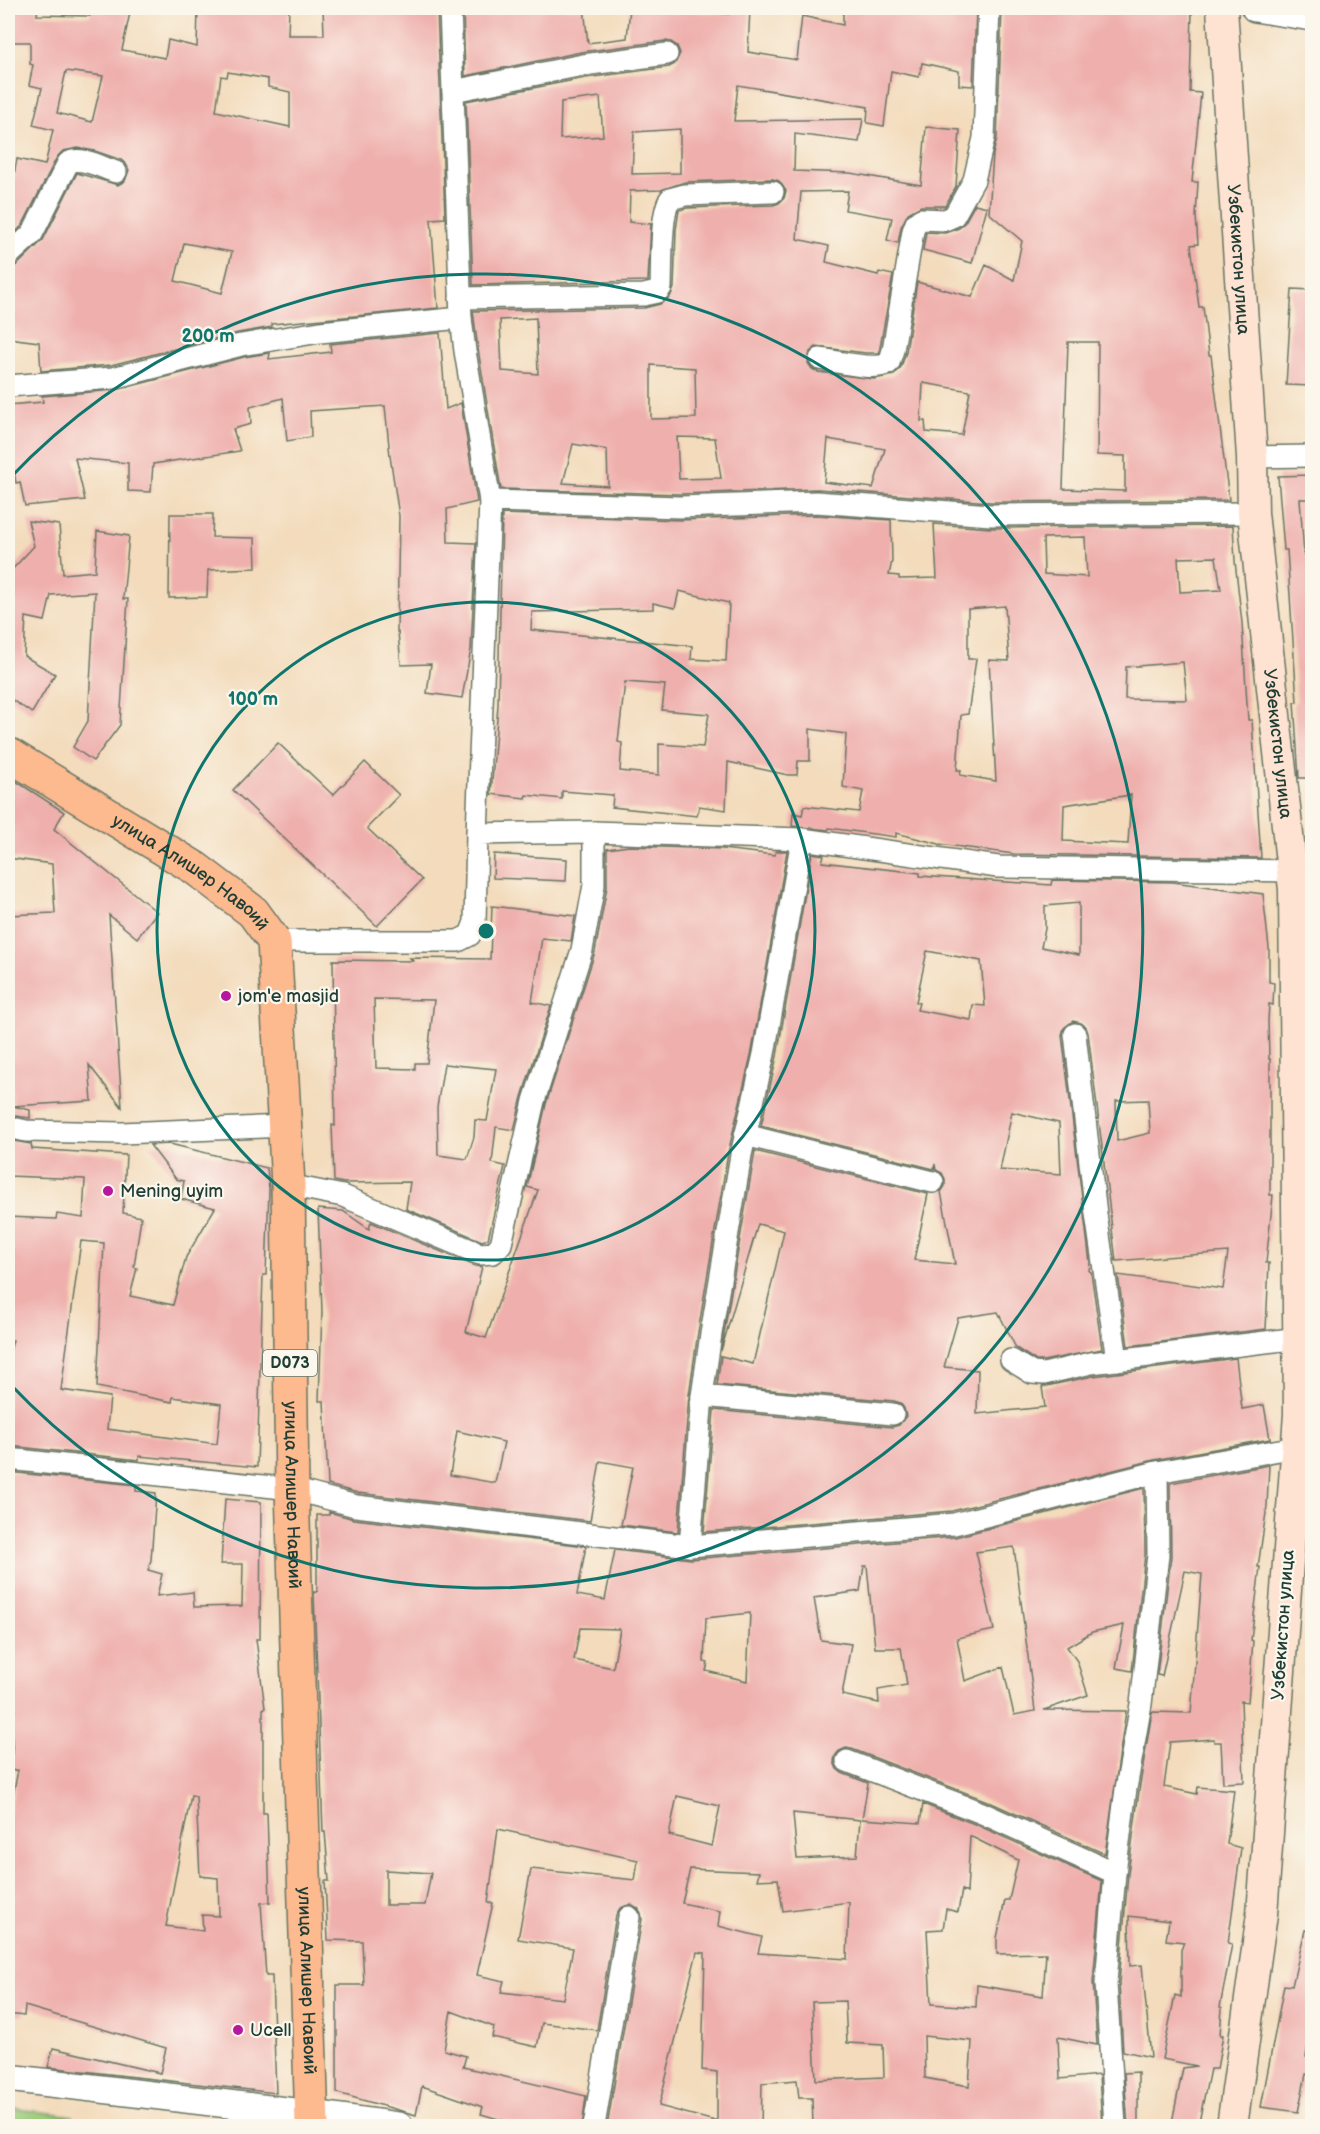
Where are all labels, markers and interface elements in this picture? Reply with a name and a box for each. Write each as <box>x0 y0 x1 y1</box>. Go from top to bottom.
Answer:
street label: Узбекистон улица <box>1223 183 1254 336</box>
text: 200 m <box>181 326 235 347</box>
street label: Узбекистон улица <box>1259 667 1297 820</box>
text: 100 m <box>228 689 278 710</box>
street label: улица Алишер Навоий <box>108 810 273 935</box>
centre of rings <box>476 921 496 941</box>
place label: jom'e masjid <box>237 986 339 1007</box>
marker: jom'e masjid <box>219 989 233 1003</box>
place label: Mening uyim <box>120 1181 223 1202</box>
marker: Mening uyim <box>101 1184 115 1198</box>
road number: D073 <box>263 1350 317 1376</box>
street label: улица Алишер Навоий <box>280 1401 306 1589</box>
street label: Узбекистон улица <box>1267 1549 1299 1701</box>
street label: улица Алишер Навоий <box>294 1886 321 2075</box>
place label: Ucell <box>250 2020 291 2041</box>
marker: Ucell <box>231 2023 245 2037</box>

